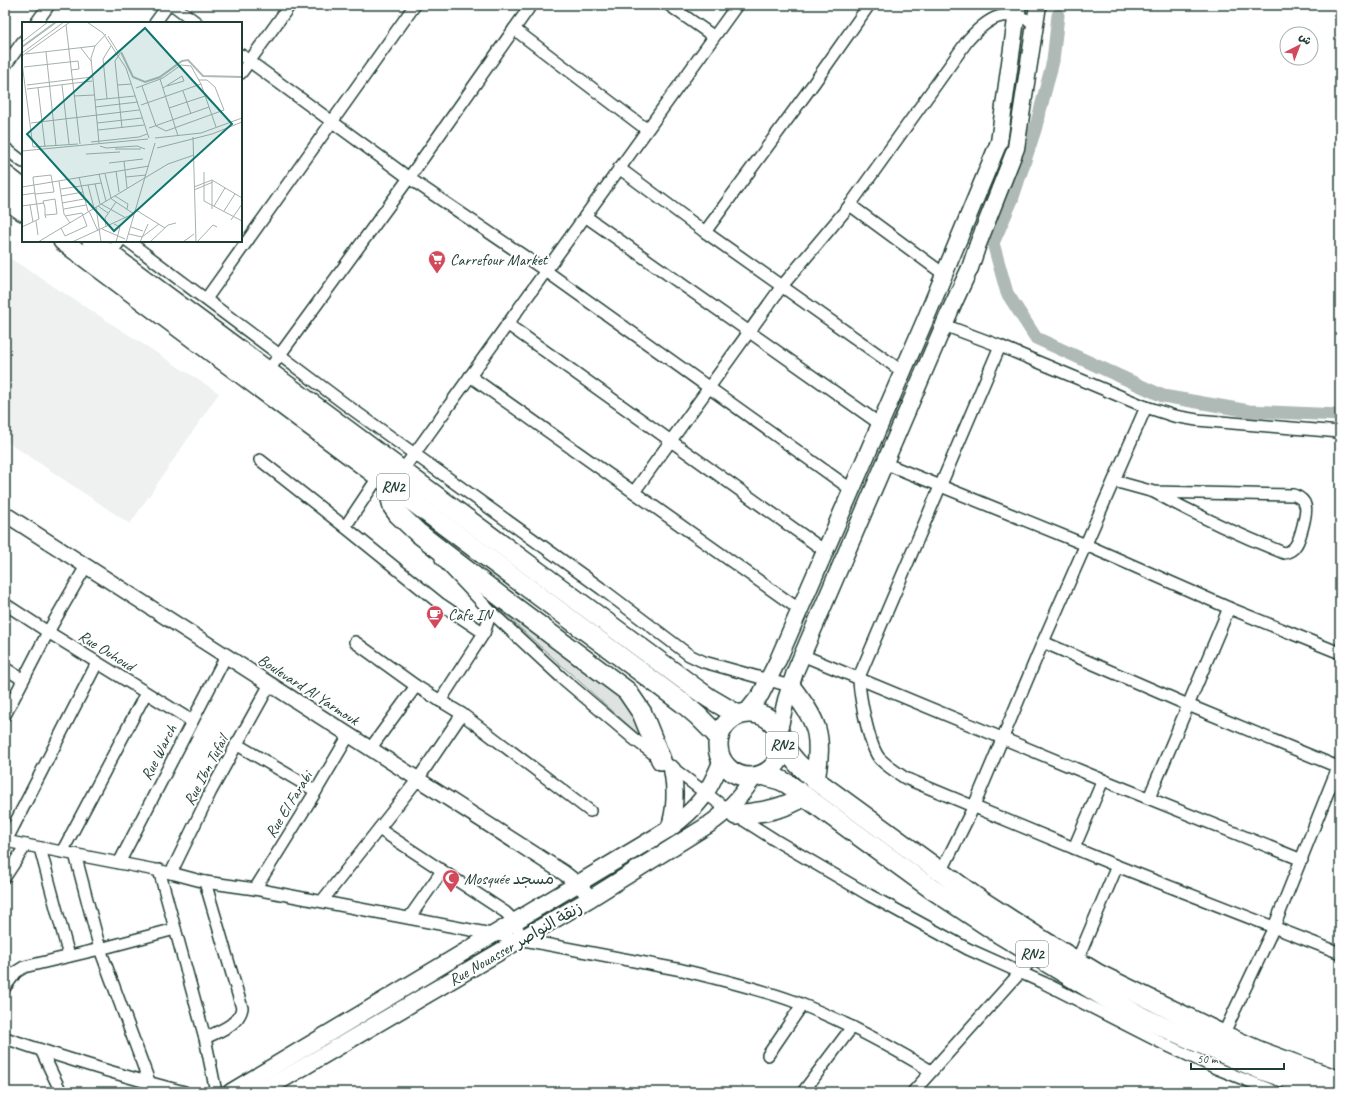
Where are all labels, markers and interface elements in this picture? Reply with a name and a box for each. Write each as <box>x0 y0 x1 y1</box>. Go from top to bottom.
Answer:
inset map <box>22 22 242 242</box>
north arrow <box>1279 26 1319 66</box>
text: ش <box>1297 29 1315 48</box>
supermarket icon: Carrefour Market <box>427 249 447 274</box>
place label: Carrefour Market <box>450 250 549 270</box>
road number: RN2 <box>377 474 409 500</box>
cafe icon: Cafe IN <box>425 604 445 629</box>
place label: Cafe IN <box>448 605 495 625</box>
street label: Rue Ouhoud <box>75 626 140 677</box>
street label: Boulevard Al Yarmouk <box>254 650 364 731</box>
street label: Rue Warch <box>136 721 182 784</box>
street label: Rue Ibn Tufail <box>179 729 234 809</box>
road number: RN2 <box>766 732 798 758</box>
street label: Rue El Farabi <box>261 766 318 841</box>
mosque icon: Mosquée مسجد <box>441 868 461 893</box>
place label: Mosquée مسجد <box>464 869 554 889</box>
street label: Rue Nouasser زنقة النواصر <box>445 898 586 990</box>
road number: RN2 <box>1016 941 1048 967</box>
scale bar <box>1191 1045 1284 1071</box>
text: 50 m <box>1197 1051 1219 1067</box>

